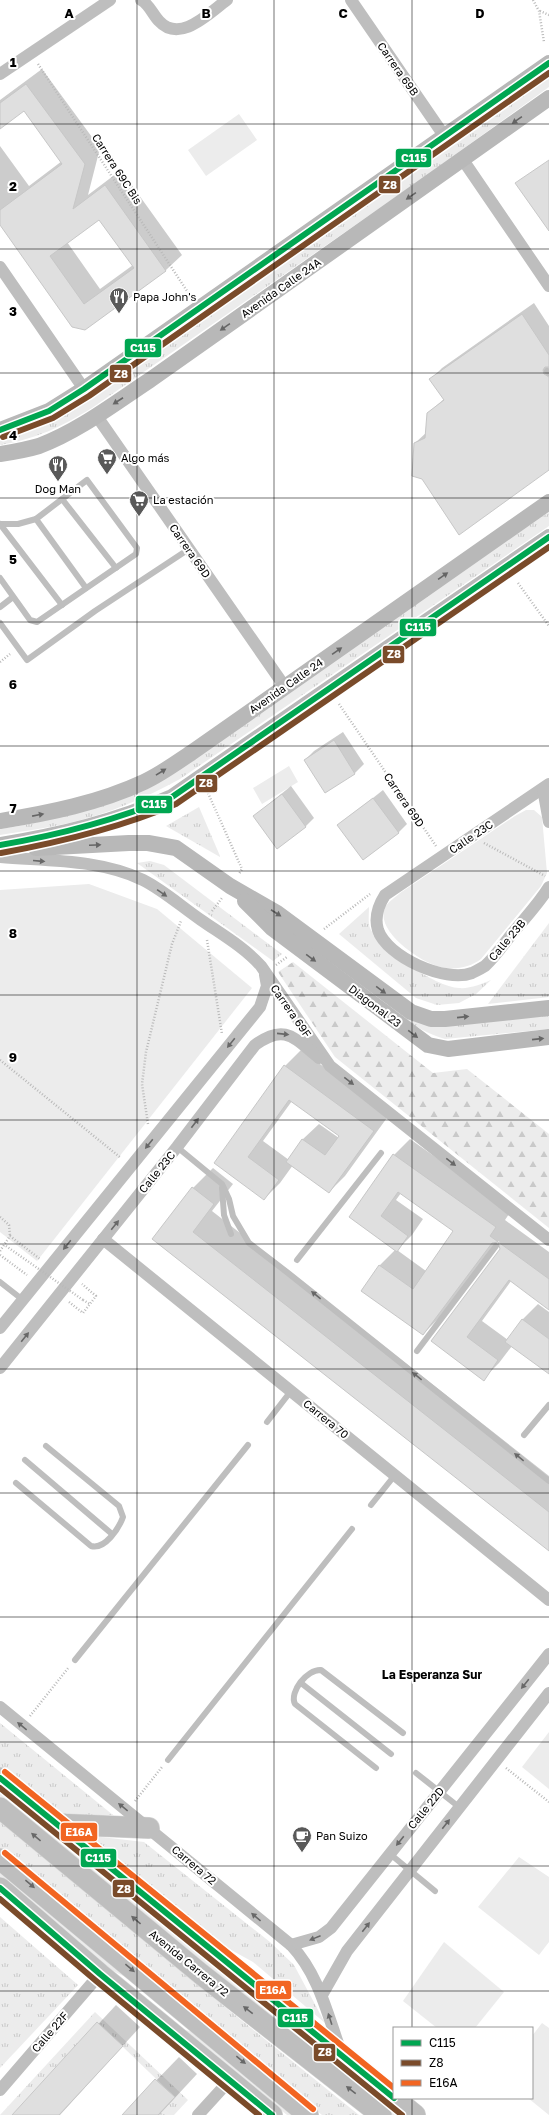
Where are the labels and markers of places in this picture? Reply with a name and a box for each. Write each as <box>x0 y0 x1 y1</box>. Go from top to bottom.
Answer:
restaurant icon: Papa John's <box>108 286 130 314</box>
place label: Papa John's <box>133 290 197 303</box>
supermarket icon: Algo más <box>96 447 118 475</box>
place label: Algo más <box>121 451 170 464</box>
restaurant icon: Dog Man <box>47 454 69 482</box>
place label: Dog Man <box>35 482 81 495</box>
supermarket icon: La estación <box>128 489 150 517</box>
place label: La estación <box>153 493 213 506</box>
cafe icon: Pan Suizo <box>291 1825 313 1853</box>
place label: Pan Suizo <box>316 1829 368 1842</box>

